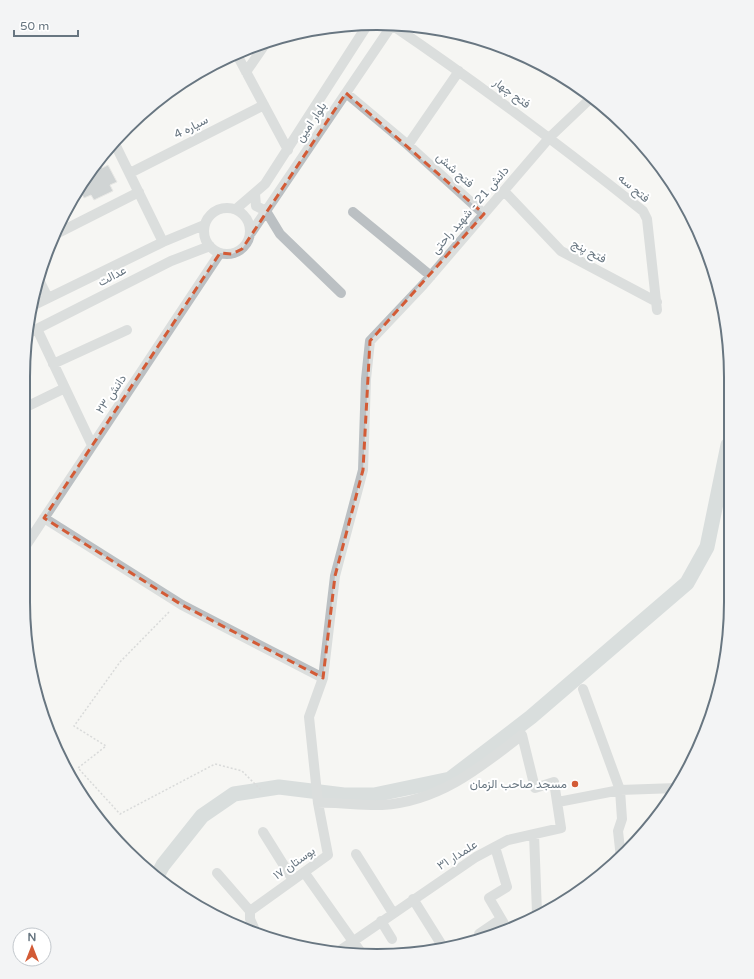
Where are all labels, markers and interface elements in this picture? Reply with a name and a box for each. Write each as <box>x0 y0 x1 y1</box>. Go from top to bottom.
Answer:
scale bar <box>14 12 78 38</box>
text: 50 m <box>20 19 49 33</box>
street label: فتح چهار <box>489 74 533 113</box>
street label: بلوار امین <box>293 99 330 145</box>
street label: سیاره 4 <box>172 113 211 142</box>
street label: فتح شش <box>432 150 477 192</box>
street label: دانش 21 - شهید راحتی <box>428 163 513 257</box>
street label: فتح سه <box>614 171 653 207</box>
street label: فتح پنج <box>568 236 609 268</box>
street label: عدالت <box>95 263 129 289</box>
street label: دانش ۲۳ <box>93 372 130 417</box>
place label: مسجد صاحب الزمان <box>470 777 567 792</box>
marker: مسجد صاحب الزمان <box>570 779 580 789</box>
street label: علمدار ۳۱ <box>434 837 480 874</box>
street label: بوستان ۱۷ <box>270 844 318 883</box>
north arrow <box>12 927 52 967</box>
text: N <box>28 931 36 944</box>

